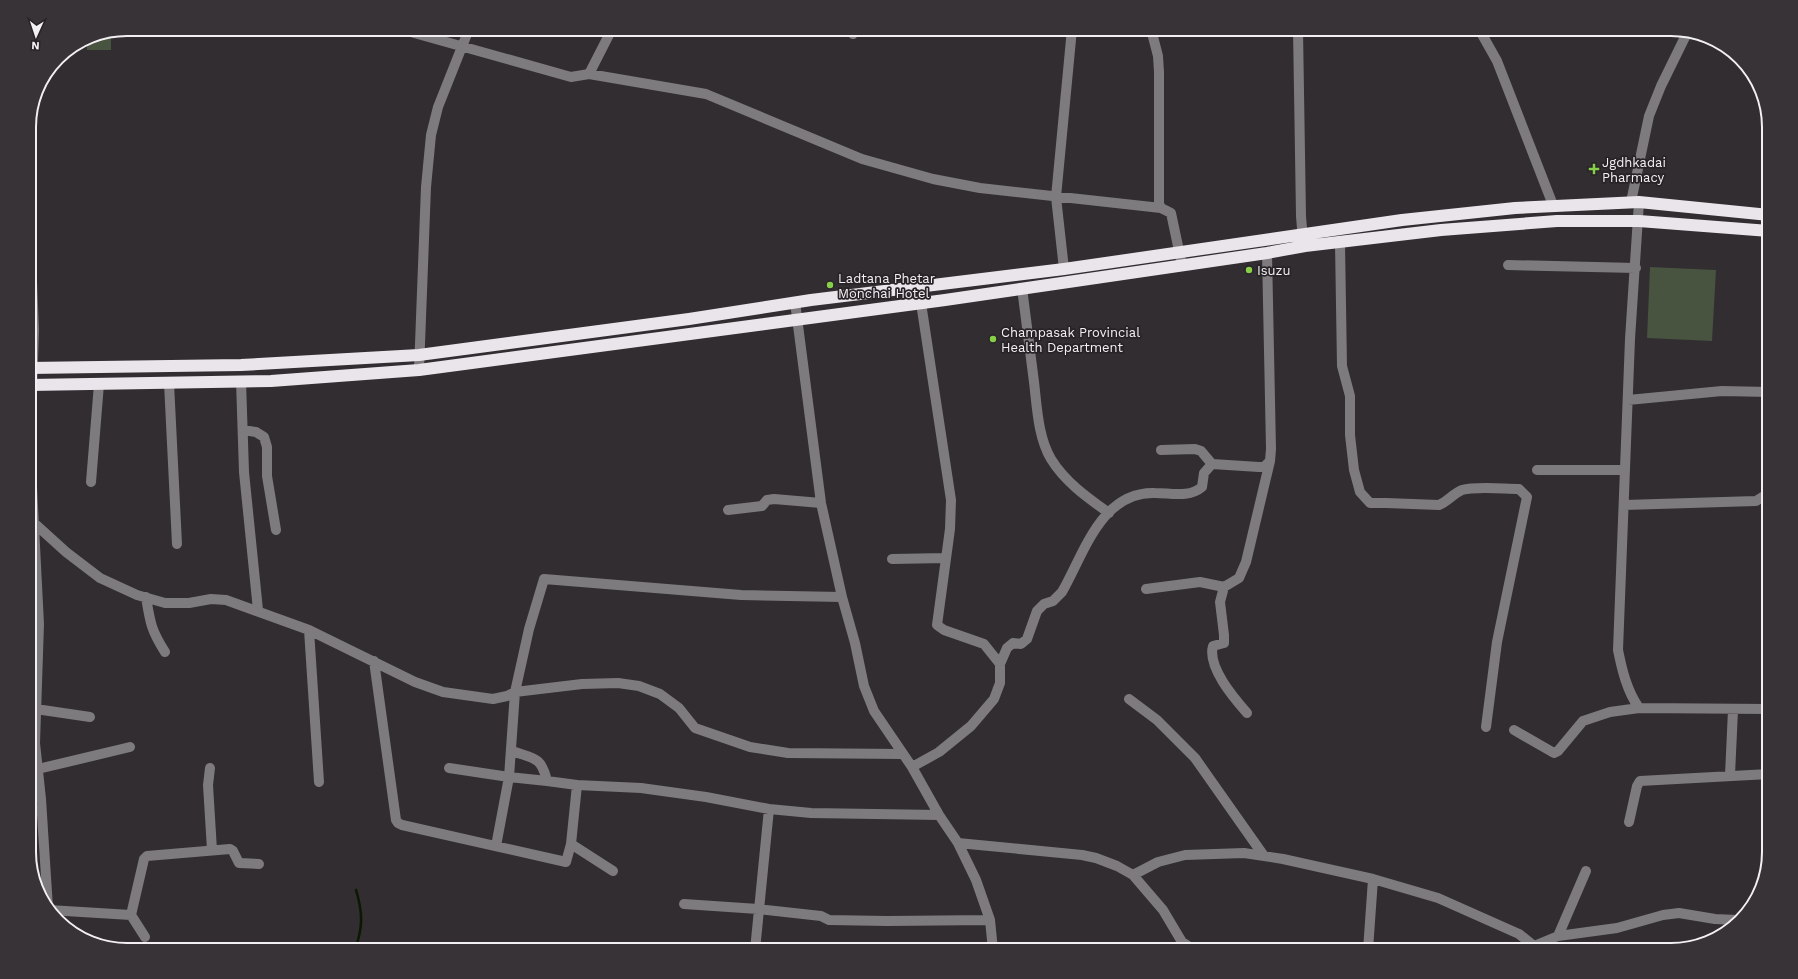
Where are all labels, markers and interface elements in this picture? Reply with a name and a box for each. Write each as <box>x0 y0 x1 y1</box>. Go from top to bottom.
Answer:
north arrow <box>16 16 56 56</box>
text: N <box>31 39 40 52</box>
place label: Jgdhkadai Pharmacy <box>1602 155 1666 185</box>
marker: Jgdhkadai Pharmacy <box>1589 164 1599 174</box>
place label: Isuzu <box>1257 263 1291 278</box>
marker: Isuzu <box>1244 265 1254 275</box>
place label: Ladtana Phetar Monchai Hotel <box>838 271 935 301</box>
marker: Ladtana Phetar Monchai Hotel <box>825 280 835 290</box>
place label: Champasak Provincial Health Department <box>1001 325 1140 355</box>
marker: Champasak Provincial Health Department <box>988 334 998 344</box>

